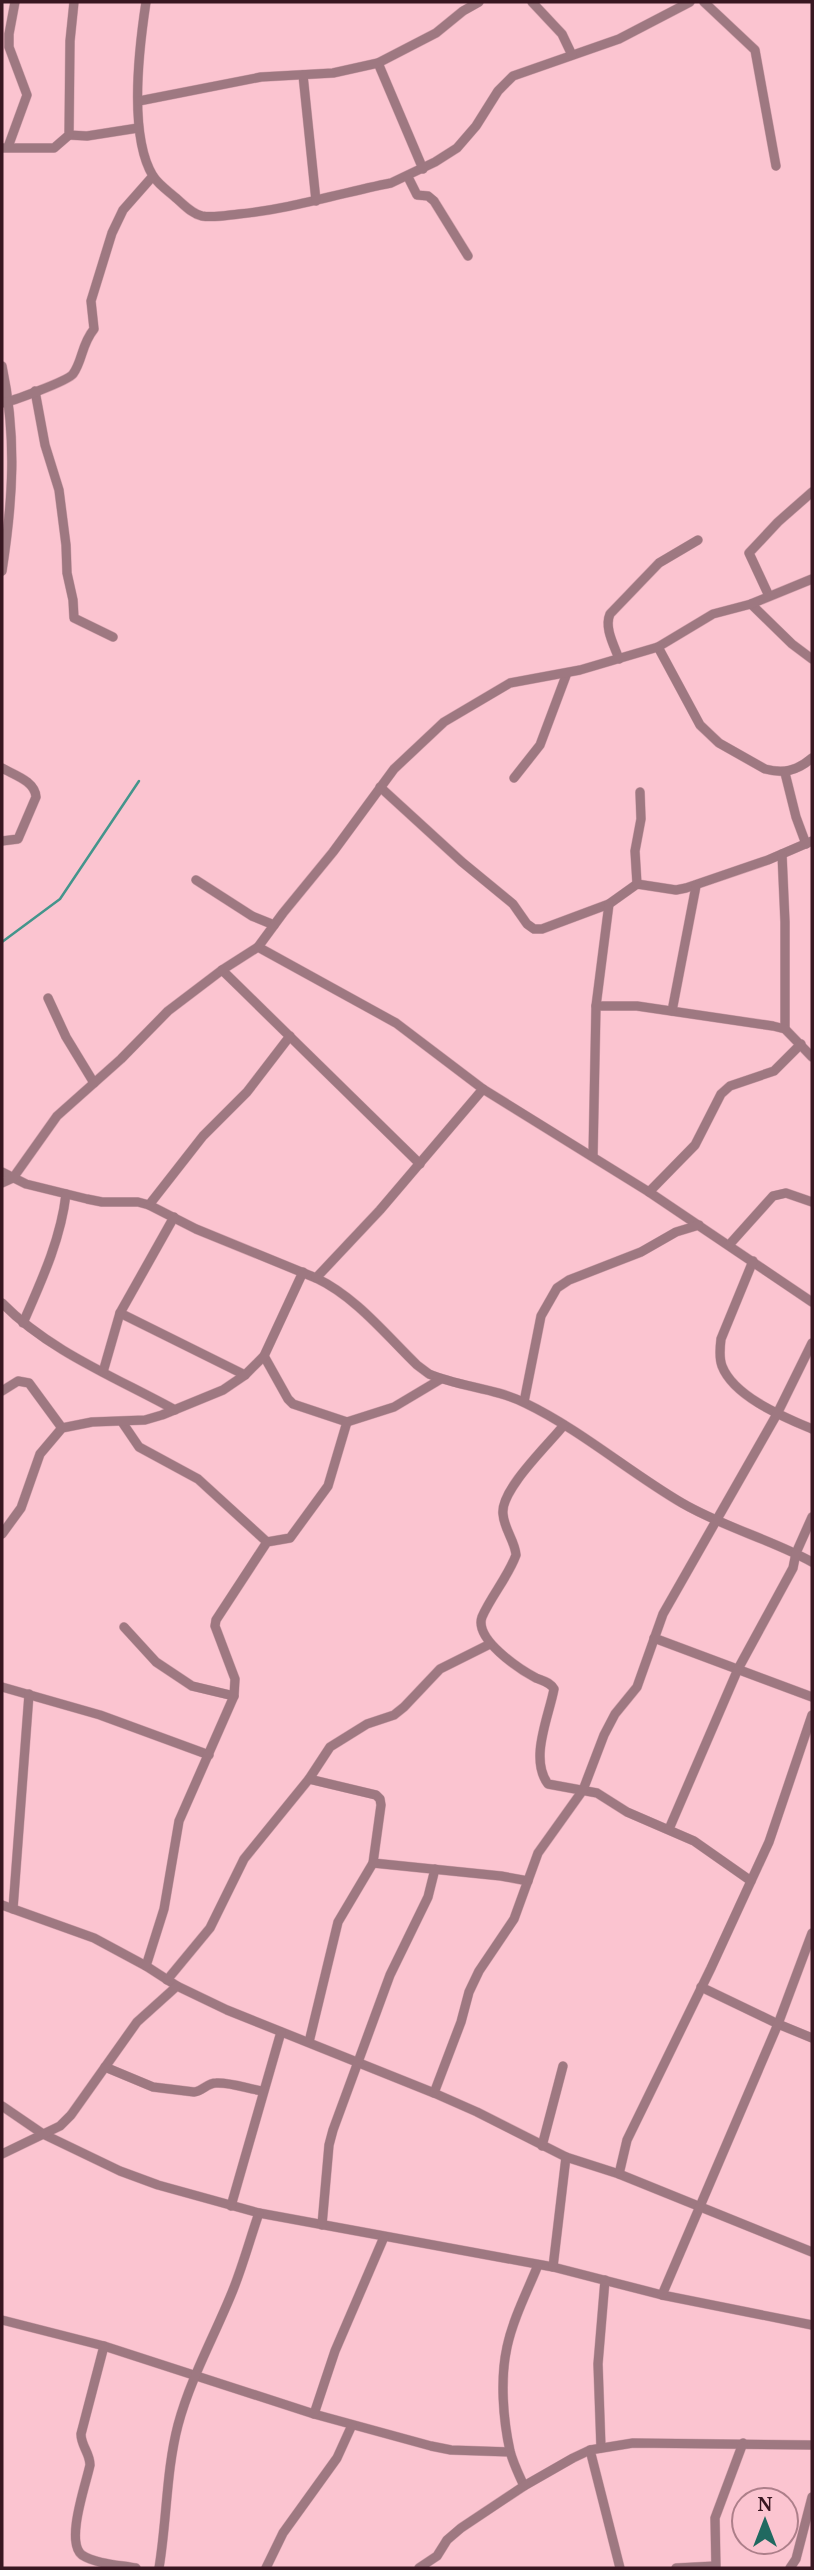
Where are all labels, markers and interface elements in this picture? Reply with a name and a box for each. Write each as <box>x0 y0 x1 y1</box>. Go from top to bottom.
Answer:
north arrow <box>730 2486 800 2556</box>
text: N <box>758 2491 773 2517</box>

